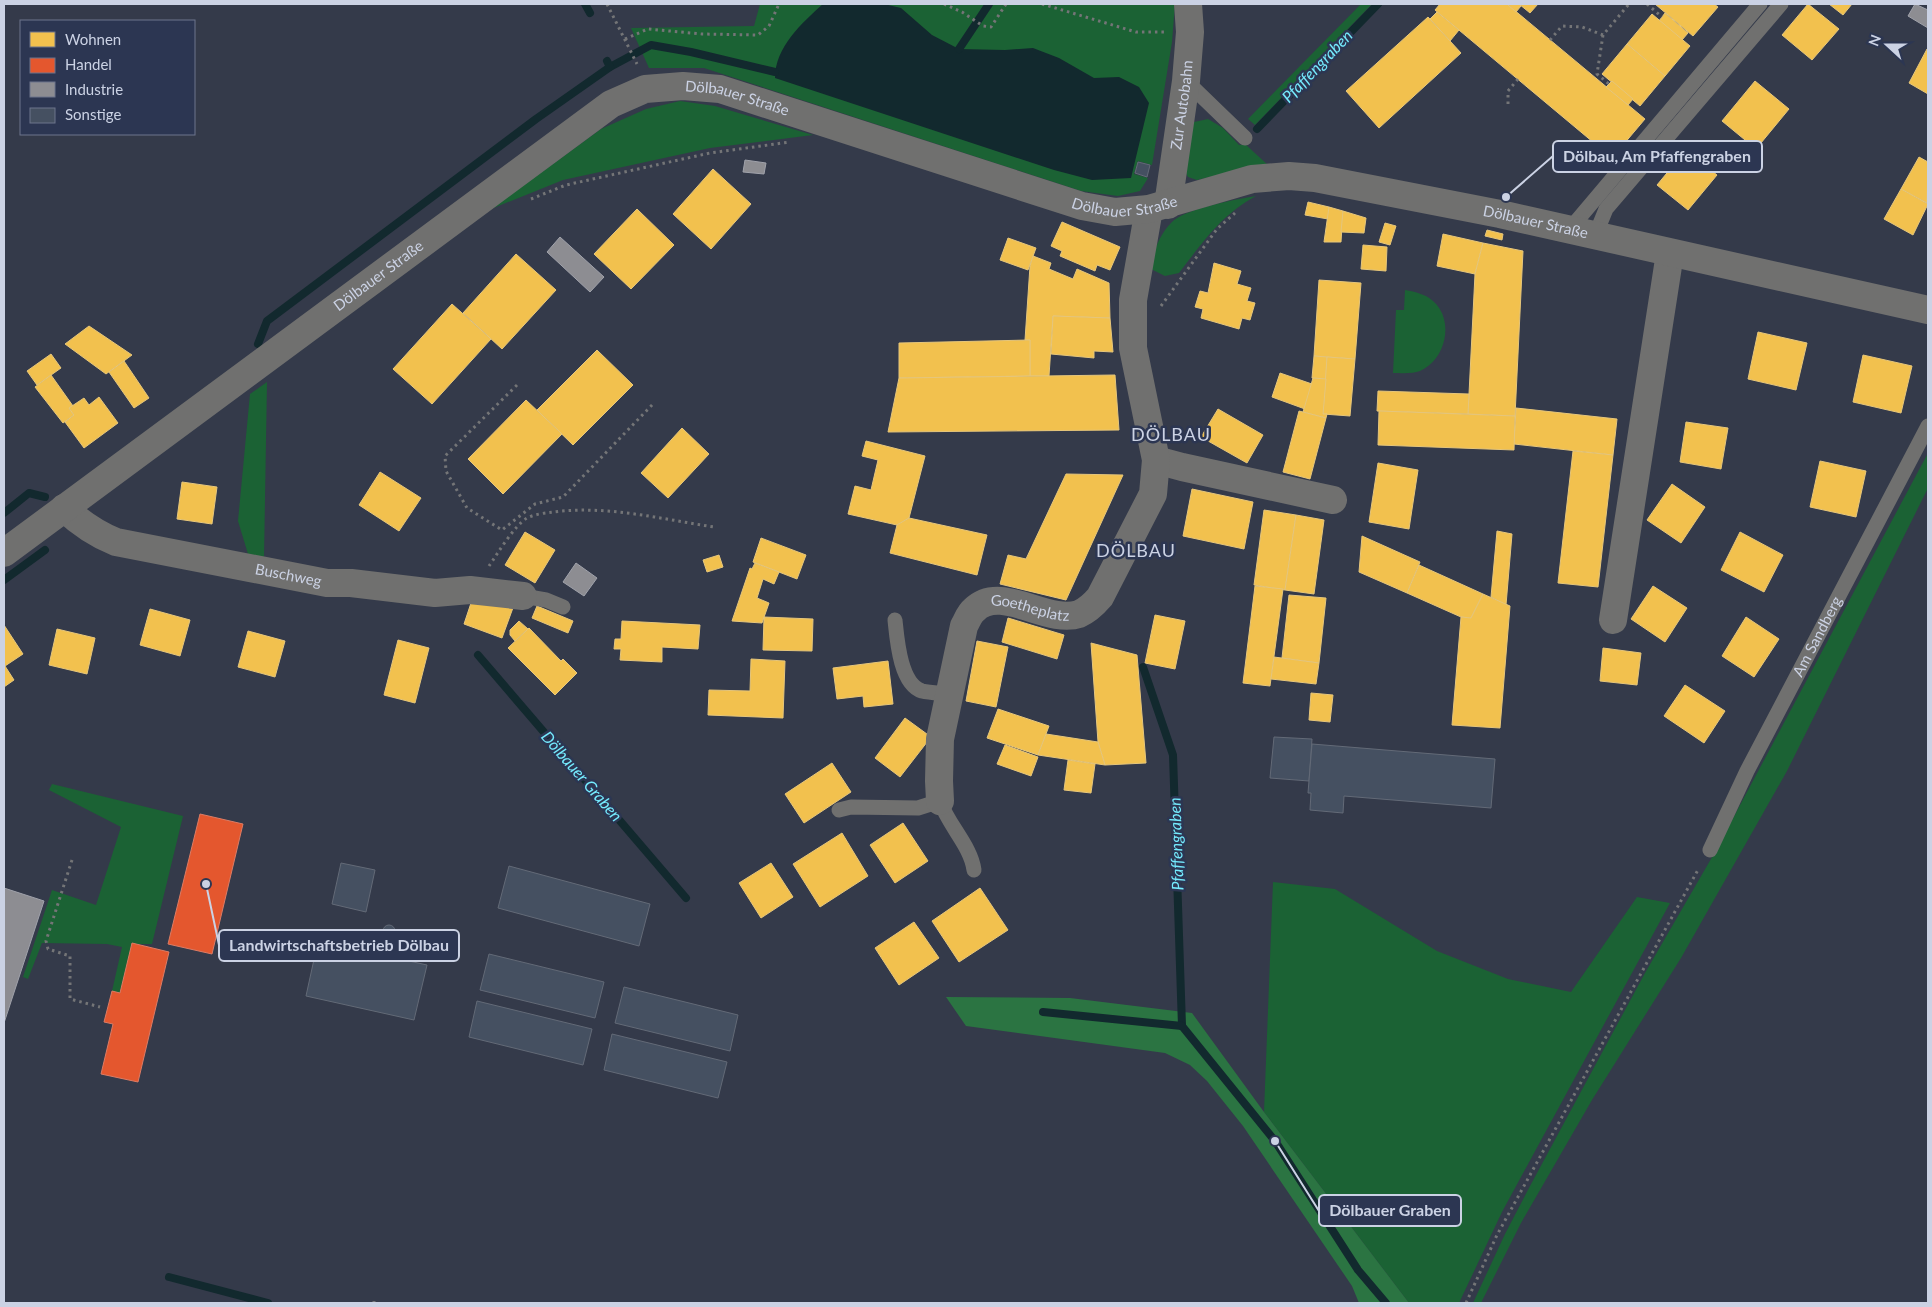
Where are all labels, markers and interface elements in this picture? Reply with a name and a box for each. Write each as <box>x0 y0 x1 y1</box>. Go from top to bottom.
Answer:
legend <box>20 20 195 135</box>
north arrow <box>1862 20 1912 70</box>
water label: Pfaffengraben <box>1277 26 1356 106</box>
text: Wohnen <box>65 30 121 48</box>
text: N <box>1865 32 1884 48</box>
text: Handel <box>65 55 112 73</box>
street label: Zur Autobahn <box>1166 59 1196 151</box>
street label: Dölbauer Straße <box>684 76 792 119</box>
text: Industrie <box>65 80 123 98</box>
text: Sonstige <box>65 105 121 123</box>
callout: Dölbau, Am Pfaffengraben <box>1553 141 1762 172</box>
text: Dölbau, Am Pfaffengraben <box>1563 146 1751 165</box>
street label: Dölbauer Straße <box>1070 191 1179 221</box>
street label: Dölbauer Straße <box>1482 201 1590 242</box>
street label: Dölbauer Straße <box>330 236 427 314</box>
district label: DÖLBAU <box>1131 423 1211 445</box>
district label: DÖLBAU <box>1096 539 1176 561</box>
street label: Buschweg <box>254 559 323 590</box>
street label: Goetheplatz <box>991 591 1070 624</box>
street label: Am Sandberg <box>1788 593 1845 679</box>
water label: Dölbauer Graben <box>538 727 627 825</box>
water label: Pfaffengraben <box>1164 797 1187 891</box>
callout: Landwirtschaftsbetrieb Dölbau <box>219 930 459 961</box>
text: Landwirtschaftsbetrieb Dölbau <box>229 935 449 954</box>
callout: Dölbauer Graben <box>1319 1195 1461 1226</box>
text: Dölbauer Graben <box>1329 1200 1451 1219</box>

